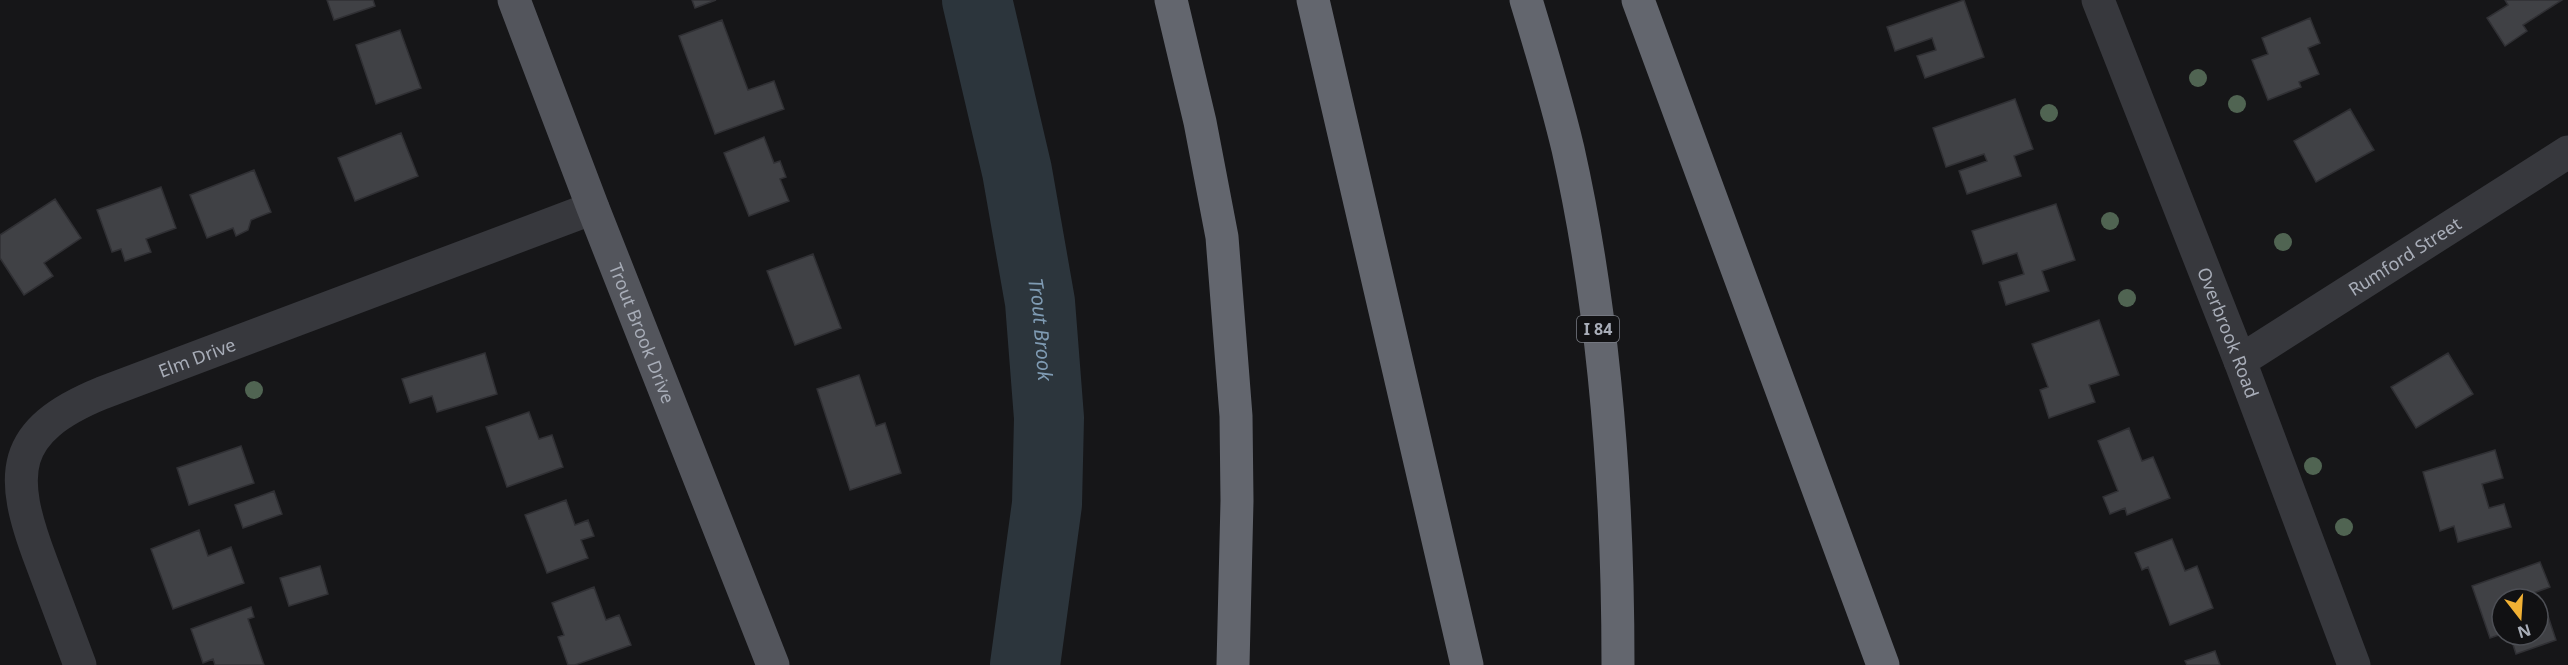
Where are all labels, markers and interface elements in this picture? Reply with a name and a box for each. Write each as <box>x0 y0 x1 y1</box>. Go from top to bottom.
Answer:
street label: Rumford Street <box>2343 211 2466 301</box>
street label: Trout Brook Drive <box>604 260 681 407</box>
street label: Overbrook Road <box>2192 263 2265 401</box>
water label: Trout Brook <box>1023 276 1060 383</box>
road number: I 84 <box>1577 316 1619 342</box>
street label: Elm Drive <box>155 332 239 383</box>
north arrow <box>2490 587 2550 647</box>
text: N <box>2515 619 2534 644</box>

